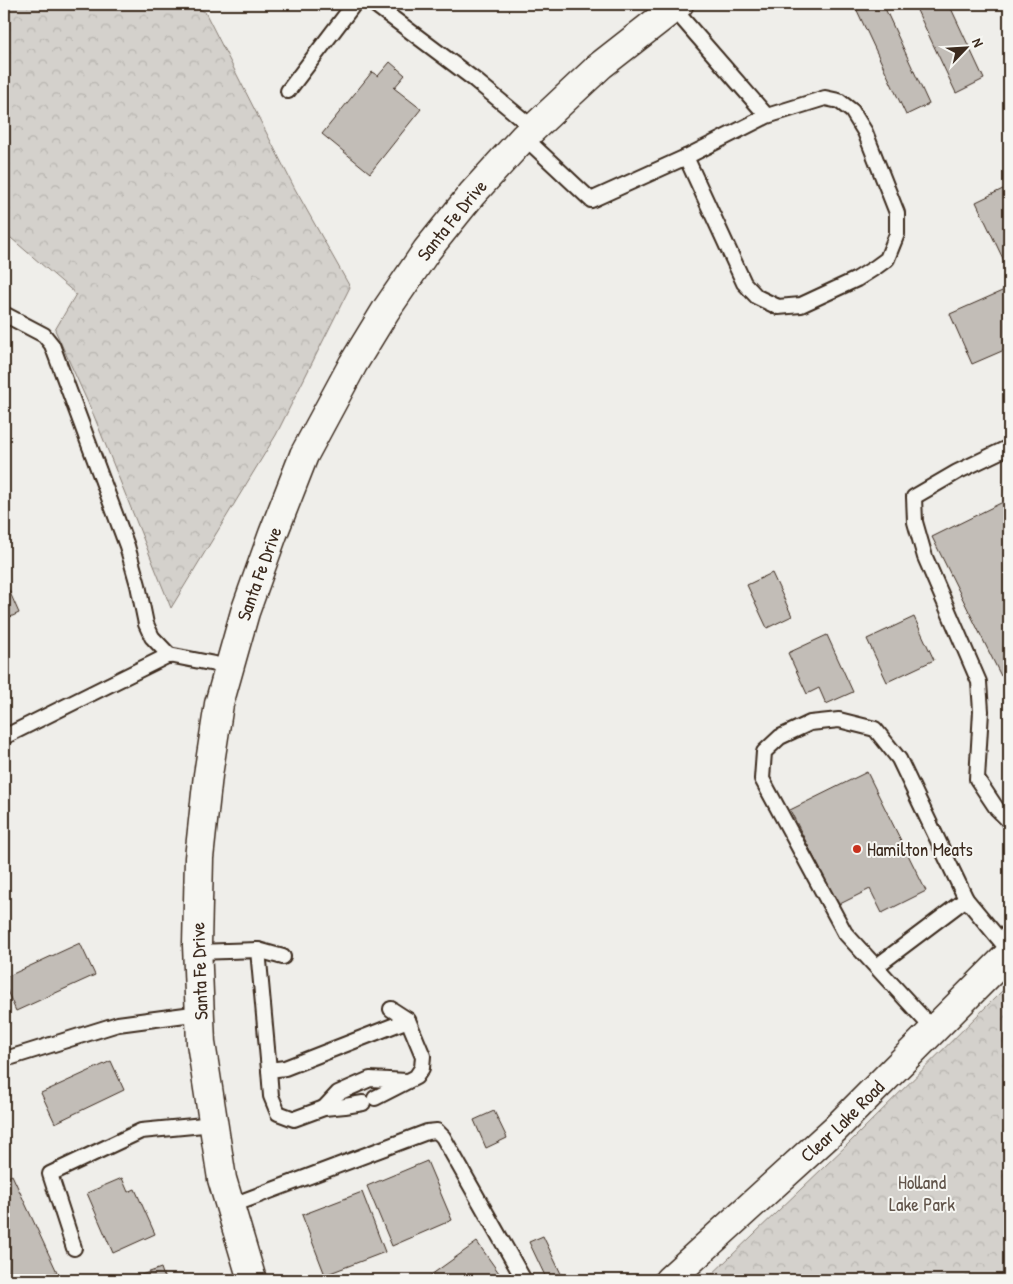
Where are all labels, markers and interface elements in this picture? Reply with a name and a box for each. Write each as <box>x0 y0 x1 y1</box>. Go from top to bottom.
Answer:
north arrow <box>940 22 990 72</box>
text: N <box>968 35 989 50</box>
street label: Santa Fe Drive <box>411 173 493 266</box>
street label: Santa Fe Drive <box>230 522 288 623</box>
place label: Hamilton Meats <box>867 836 973 862</box>
marker: Hamilton Meats <box>851 843 863 855</box>
street label: Santa Fe Drive <box>184 921 214 1020</box>
street label: Clear Lake Road <box>794 1074 890 1168</box>
park label: Holland Lake Park <box>889 1169 955 1217</box>

